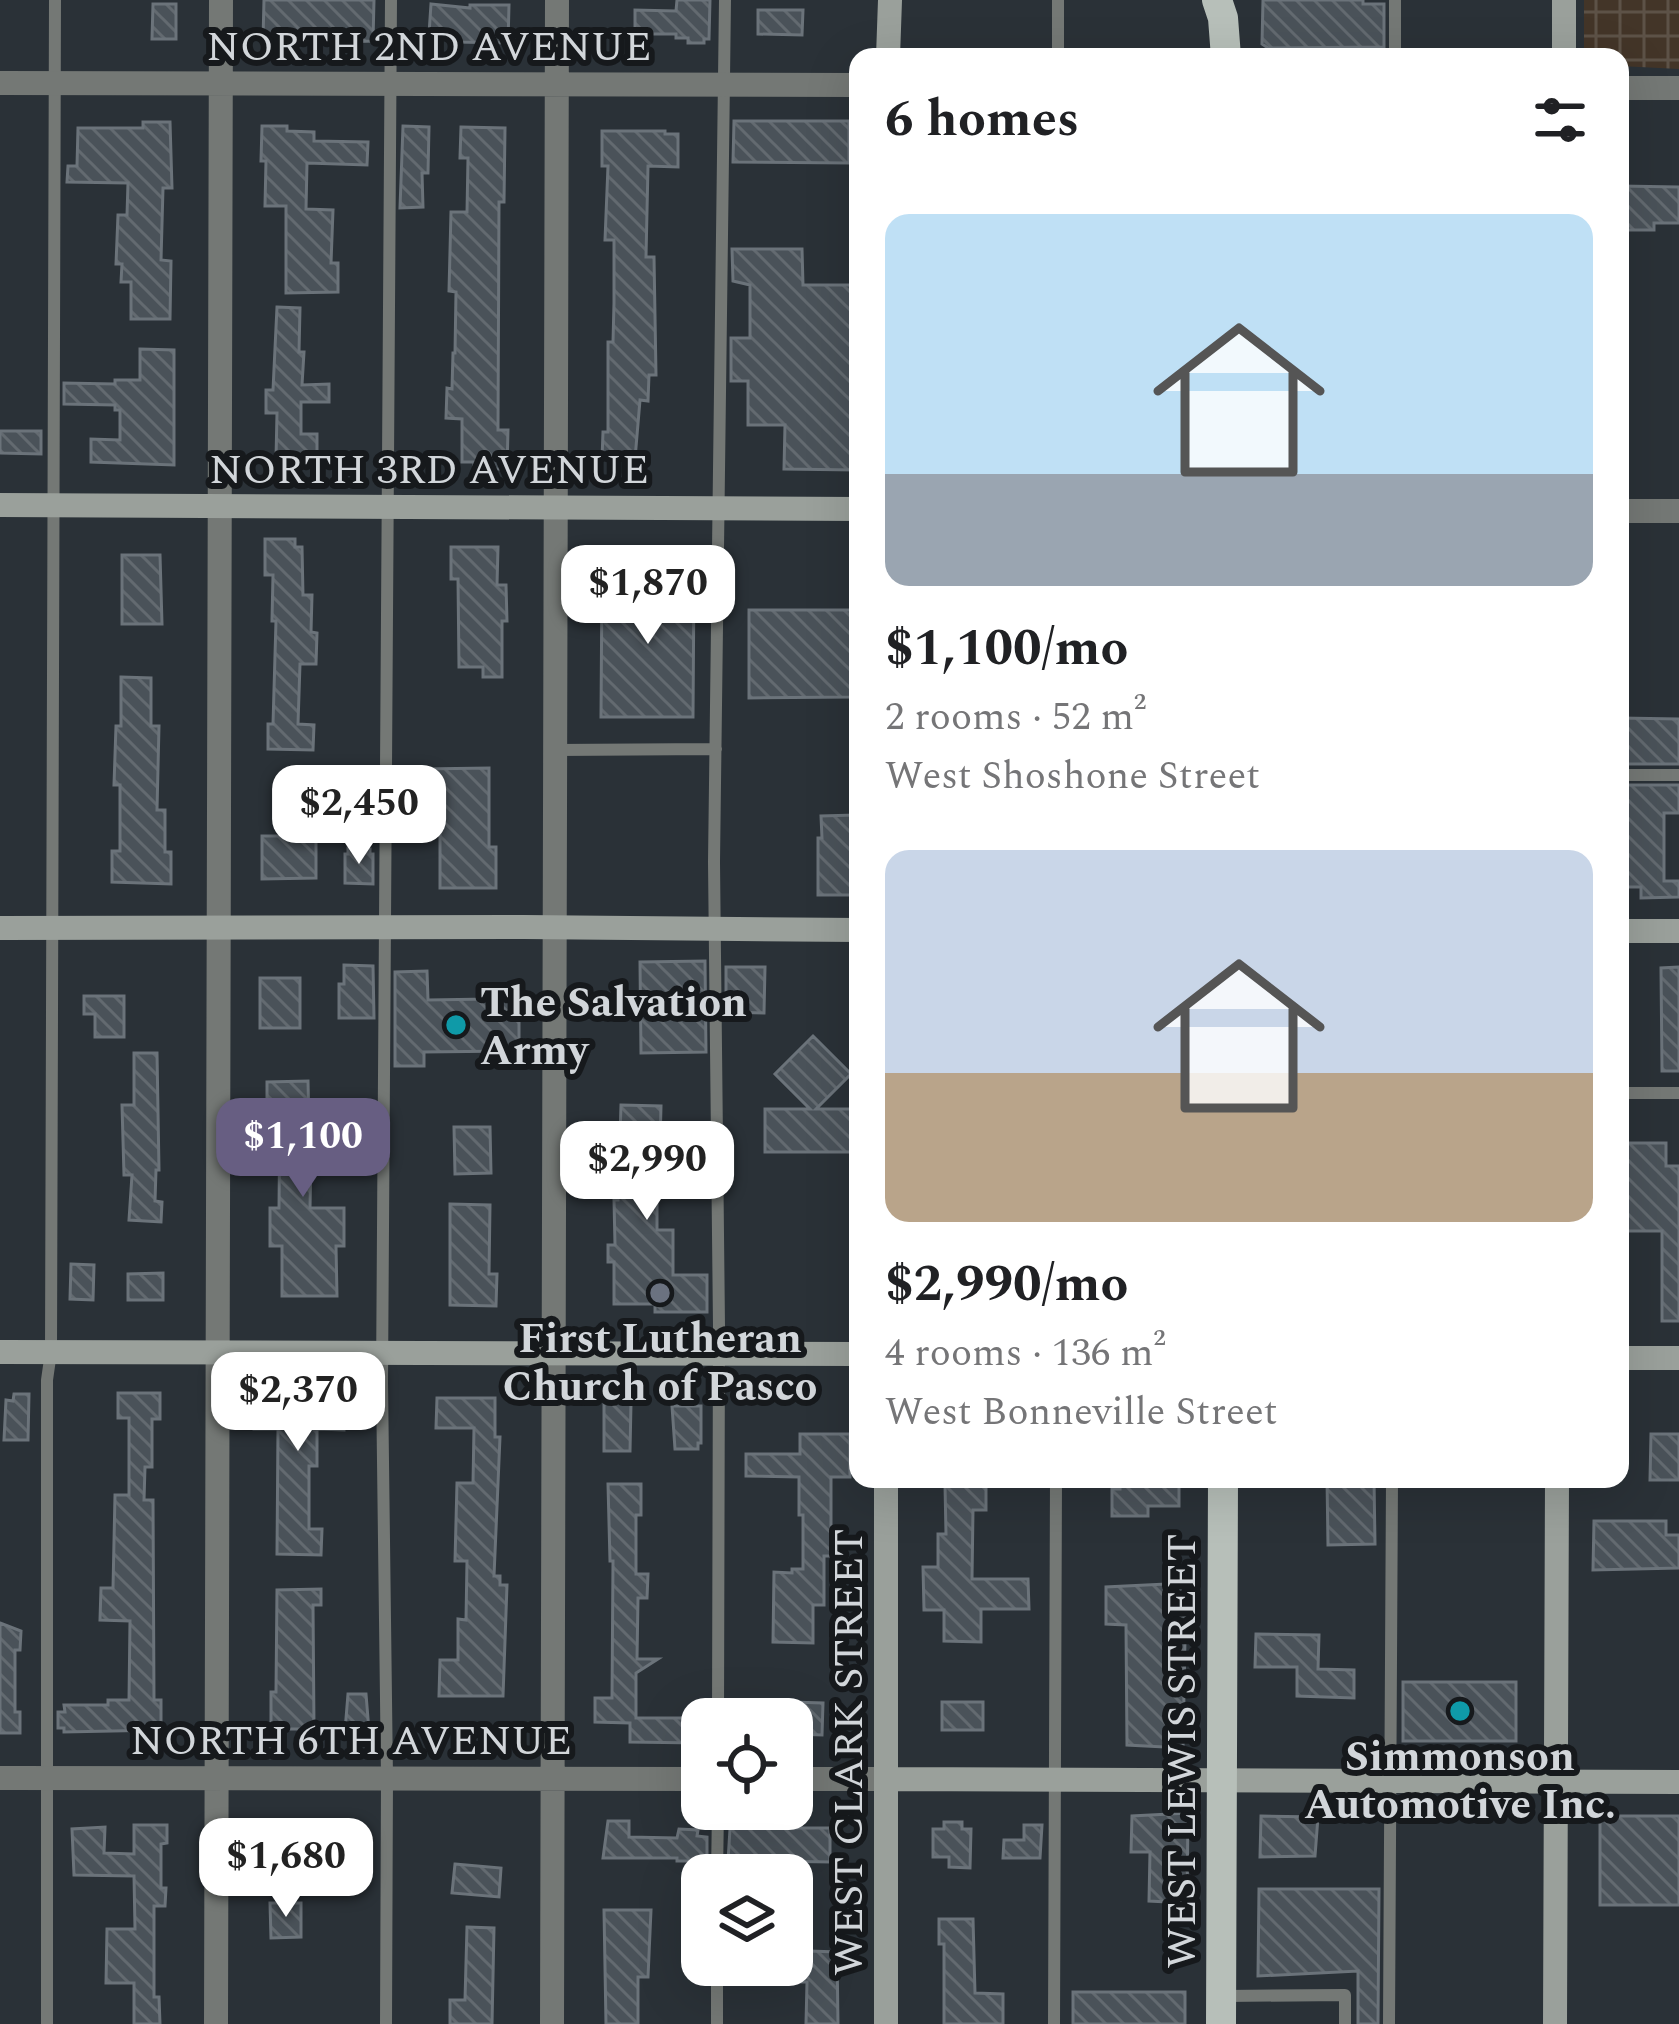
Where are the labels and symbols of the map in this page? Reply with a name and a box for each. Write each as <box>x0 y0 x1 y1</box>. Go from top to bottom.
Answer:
street label: NORTH 2ND AVENUE <box>206 16 652 79</box>
street label: NORTH 3RD AVENUE <box>209 439 649 502</box>
pin: $1,870 <box>550 545 746 647</box>
pin: $2,450 <box>261 765 457 867</box>
place label: The Salvation Army <box>480 972 747 1083</box>
marker: The Salvation Army <box>443 1012 469 1038</box>
pin: $1,100 <box>205 1098 401 1200</box>
pin: $2,990 <box>549 1121 745 1223</box>
marker: First Lutheran Church of Pasco <box>647 1280 673 1306</box>
place label: First Lutheran Church of Pasco <box>503 1308 817 1419</box>
pin: $2,370 <box>200 1352 396 1454</box>
street label: WEST CLARK STREET <box>818 1528 881 1976</box>
street label: WEST LEWIS STREET <box>1151 1533 1214 1969</box>
marker: Simmonson Automotive Inc. <box>1447 1698 1473 1724</box>
street label: NORTH 6TH AVENUE <box>130 1710 572 1773</box>
place label: Simmonson Automotive Inc. <box>1304 1726 1616 1837</box>
pin: $1,680 <box>188 1818 384 1920</box>

